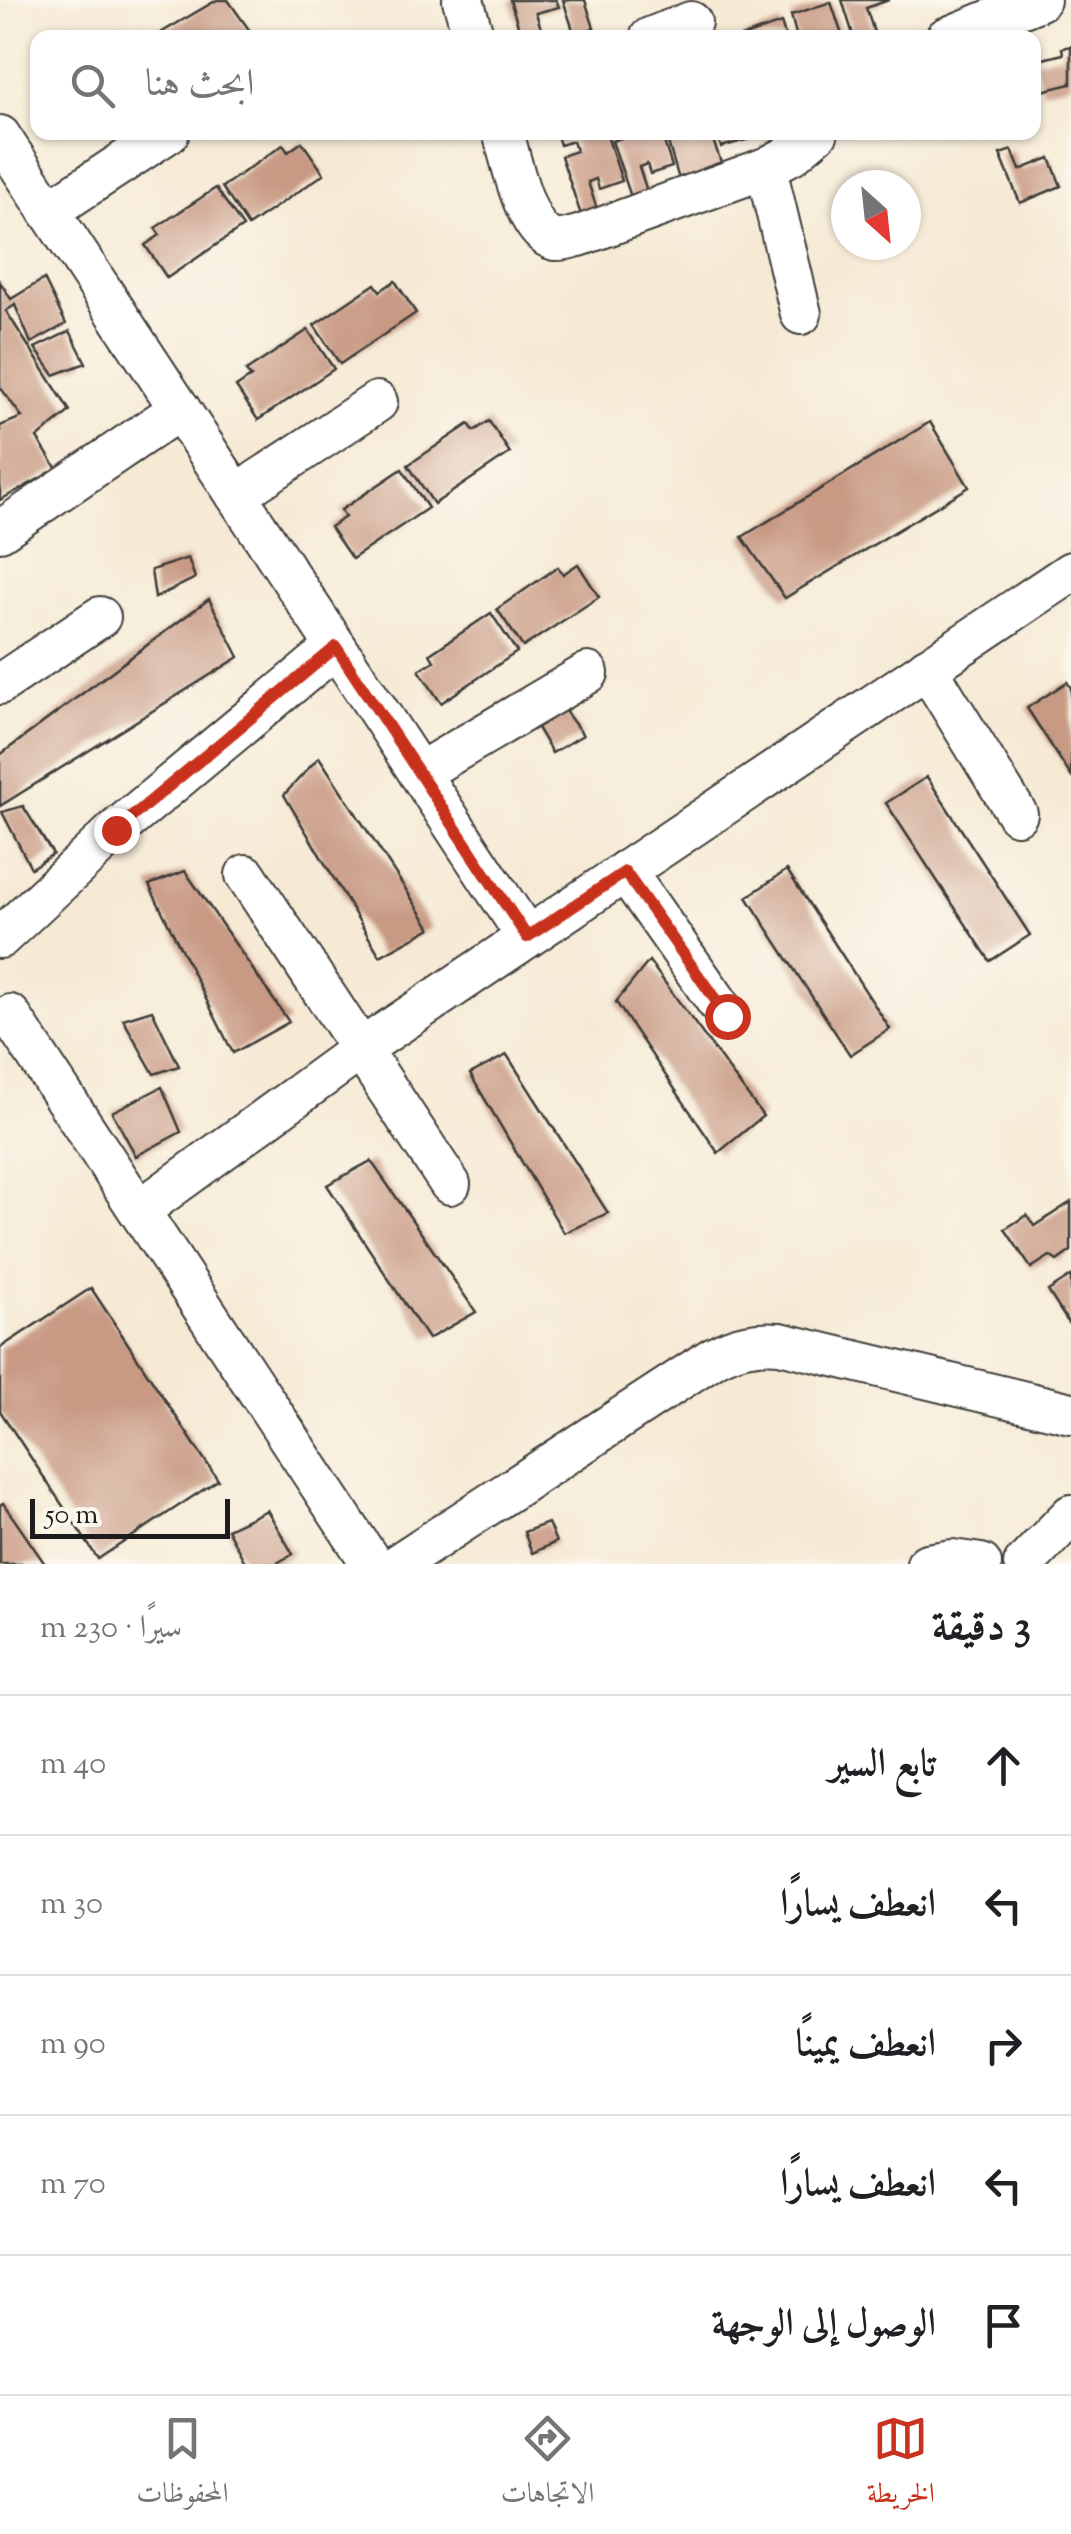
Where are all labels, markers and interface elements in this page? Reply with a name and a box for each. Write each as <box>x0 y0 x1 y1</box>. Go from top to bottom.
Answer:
search box <box>30 30 1041 140</box>
icon: search <box>65 58 120 113</box>
text: ابحث هنا <box>145 59 254 113</box>
north arrow <box>831 170 921 260</box>
route end <box>94 808 140 854</box>
route start <box>705 994 751 1040</box>
scale bar <box>30 1494 230 1538</box>
text: 50 m <box>45 1496 99 1536</box>
text: 3 دقيقة <box>932 1599 1031 1659</box>
text: سيرًا · 230 m <box>40 1606 182 1652</box>
icon: ahead <box>976 1738 1031 1793</box>
text: تابع السير <box>829 1739 936 1793</box>
text: 40 m <box>40 1742 106 1788</box>
icon: left <box>976 1878 1031 1933</box>
text: انعطف يسارًا <box>780 1879 936 1933</box>
text: 30 m <box>40 1882 103 1928</box>
icon: right <box>976 2018 1031 2073</box>
text: انعطف يمينًا <box>796 2019 936 2073</box>
text: 90 m <box>40 2022 106 2068</box>
icon: left <box>976 2158 1031 2213</box>
text: انعطف يسارًا <box>780 2159 936 2213</box>
text: 70 m <box>40 2162 106 2208</box>
icon: arrive <box>976 2298 1031 2353</box>
text: الوصول إلى الوجهة <box>712 2299 936 2353</box>
tab: المحفوظات <box>136 2411 228 2520</box>
tab: الاتجاهات <box>501 2411 594 2520</box>
tab: الخريطة <box>867 2411 935 2520</box>

